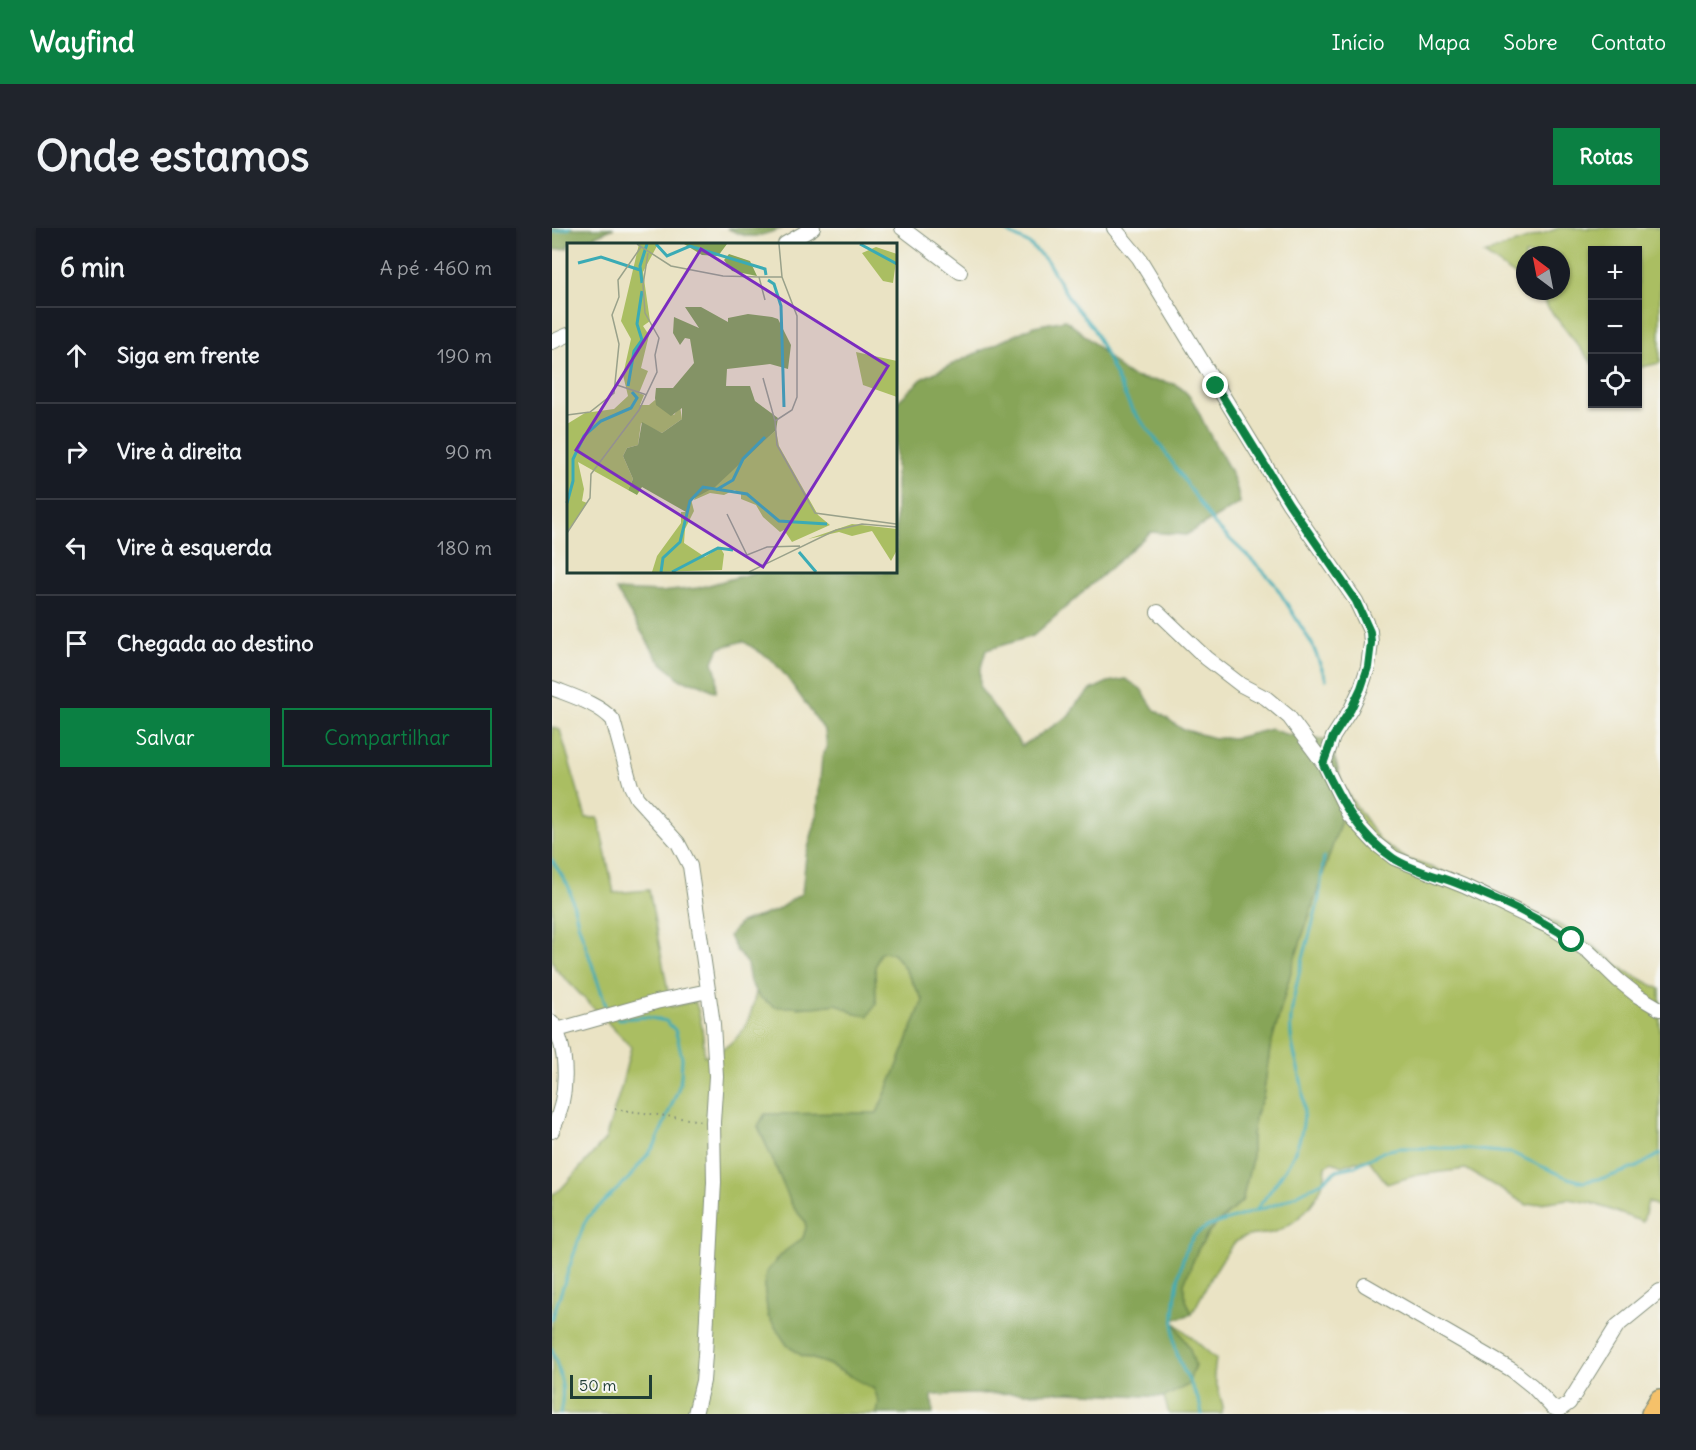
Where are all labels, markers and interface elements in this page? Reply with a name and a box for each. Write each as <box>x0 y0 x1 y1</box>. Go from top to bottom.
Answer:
text: Wayfind <box>30 24 134 60</box>
text: Início <box>1331 29 1385 56</box>
text: Mapa <box>1418 29 1470 56</box>
text: Sobre <box>1503 29 1558 56</box>
text: Contato <box>1591 29 1666 56</box>
button: Rotas <box>1553 128 1660 185</box>
text: Onde estamos <box>36 130 309 182</box>
inset map <box>567 243 897 573</box>
north arrow <box>1516 246 1570 300</box>
map controls <box>1588 246 1642 408</box>
button: + <box>1588 246 1642 300</box>
text: 6 min <box>60 251 125 284</box>
text: A pé · 460 m <box>380 255 492 280</box>
button: − <box>1588 300 1642 354</box>
icon: ahead <box>60 339 93 372</box>
text: Siga em frente <box>117 341 260 369</box>
text: 190 m <box>437 343 492 368</box>
button: locate <box>1588 354 1642 408</box>
route end <box>1202 372 1228 398</box>
icon: right <box>60 435 93 468</box>
text: Vire à direita <box>117 437 242 465</box>
text: 90 m <box>445 439 492 464</box>
icon: left <box>60 531 93 564</box>
text: Vire à esquerda <box>117 533 272 561</box>
text: 180 m <box>437 535 492 560</box>
icon: arrive <box>60 627 93 660</box>
text: Chegada ao destino <box>117 629 314 657</box>
button: Salvar <box>60 708 270 767</box>
button: Compartilhar <box>282 708 492 767</box>
route start <box>1558 926 1584 952</box>
scale bar <box>570 1372 652 1400</box>
text: 50 m <box>579 1375 617 1395</box>

